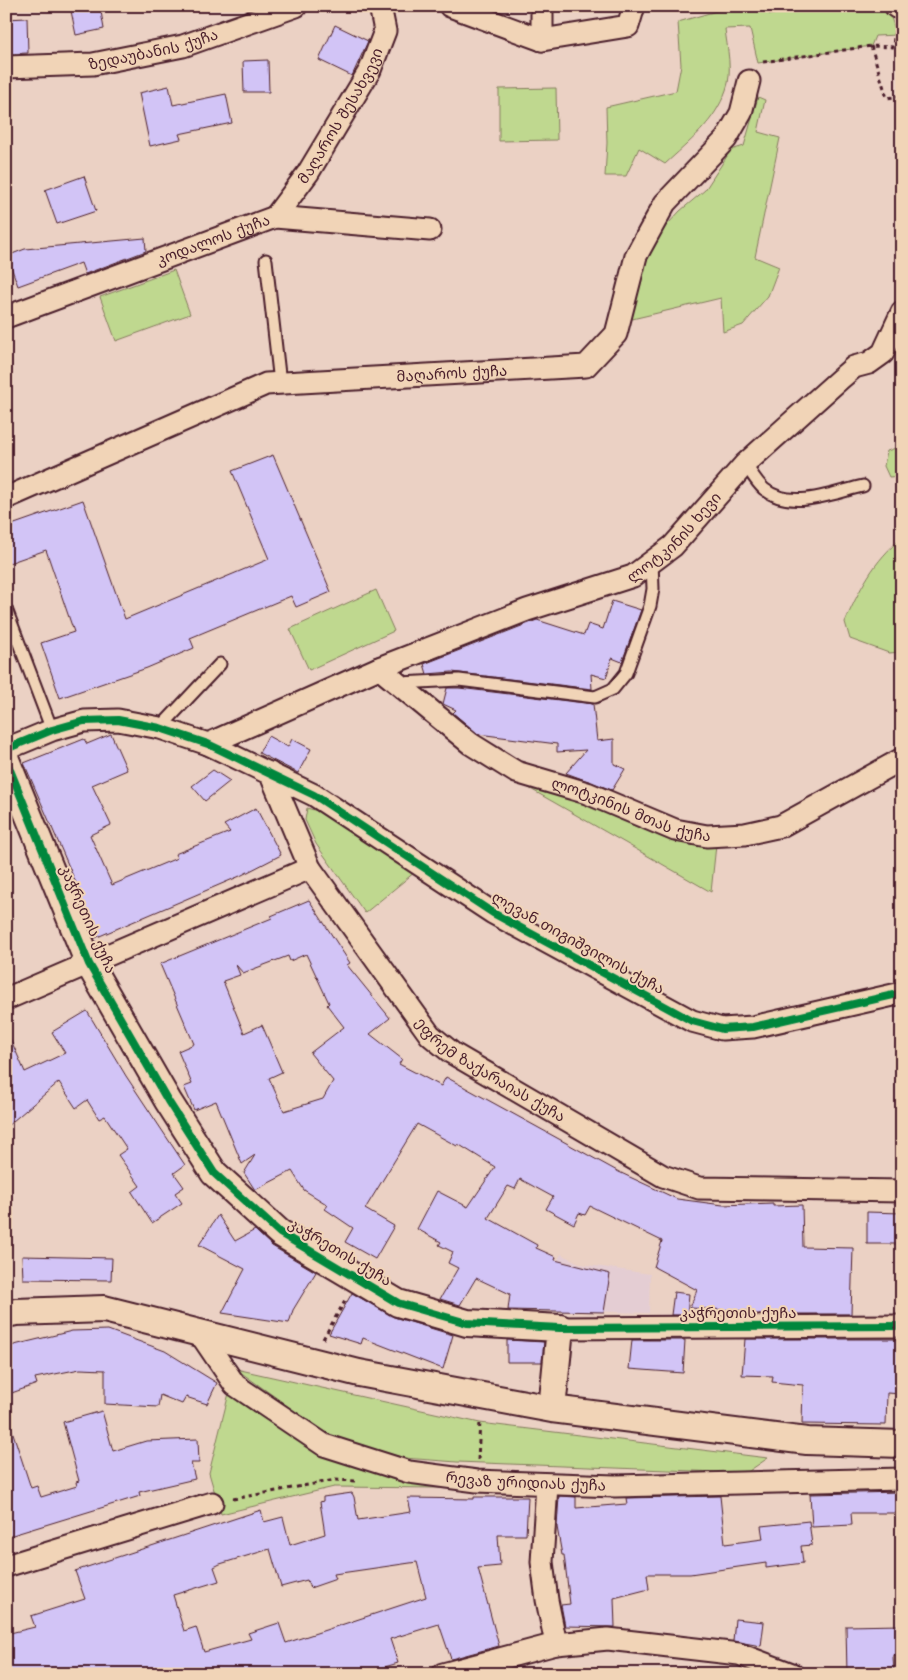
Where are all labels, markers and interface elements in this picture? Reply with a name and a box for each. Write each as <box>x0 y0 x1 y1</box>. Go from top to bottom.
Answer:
street label: ზედაუბანის ქუჩა <box>87 25 220 74</box>
street label: მაღაროს შესახვევი <box>294 45 387 187</box>
street label: კოდალოს ქუჩა <box>154 211 272 269</box>
street label: მაღაროს ქუჩა <box>396 361 508 386</box>
street label: ლოტკინის ხევი <box>623 489 725 586</box>
street label: ლოტკინის მთას ქუჩა <box>549 774 712 846</box>
street label: კაჭრეთის ქუჩა <box>56 862 120 976</box>
street label: ლევან თიგიშვილის ქუჩა <box>488 888 668 998</box>
street label: ეფრემ ზაქარაიას ქუჩა <box>411 1014 568 1126</box>
street label: კაჭრეთის ქუჩა <box>285 1214 395 1290</box>
street label: კაჭრეთის ქუჩა <box>680 1304 796 1322</box>
street label: რევაზ ურიდიას ქუჩა <box>445 1468 606 1495</box>

